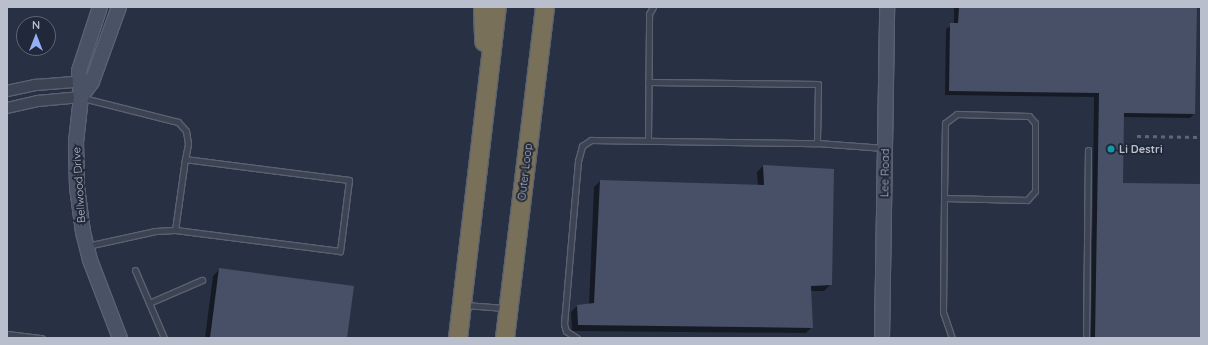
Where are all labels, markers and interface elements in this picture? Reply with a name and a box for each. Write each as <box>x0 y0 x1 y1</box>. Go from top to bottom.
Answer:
north arrow <box>16 16 56 56</box>
text: N <box>32 18 40 32</box>
place label: Li Destri <box>1119 142 1162 156</box>
street label: Outer Loop <box>515 143 535 201</box>
marker: Li Destri <box>1106 144 1116 154</box>
street label: Bellwood Drive <box>70 147 88 223</box>
street label: Lee Road <box>878 149 892 197</box>

